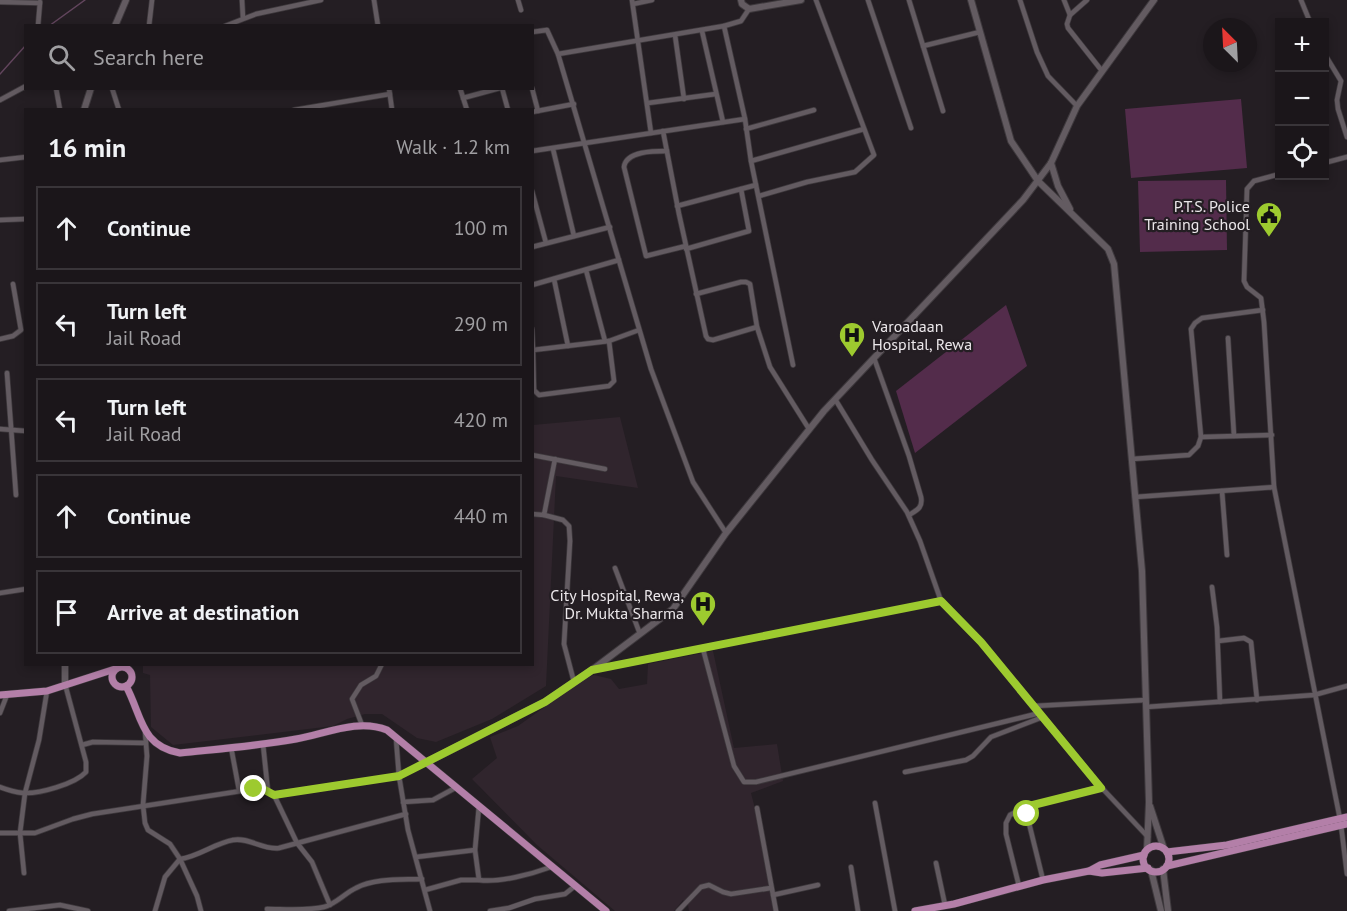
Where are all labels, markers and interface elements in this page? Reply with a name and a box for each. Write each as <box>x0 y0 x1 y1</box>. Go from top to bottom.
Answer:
north arrow <box>1203 18 1257 72</box>
map controls <box>1275 18 1329 180</box>
button: + <box>1275 18 1329 72</box>
search box <box>24 24 534 90</box>
icon: search <box>45 41 78 74</box>
text: Search here <box>93 43 204 71</box>
button: − <box>1275 72 1329 126</box>
button: locate <box>1275 126 1329 180</box>
text: 16 min <box>48 131 126 164</box>
text: Walk · 1.2 km <box>396 134 510 160</box>
place label: P.T.S. Police Training School <box>1144 196 1250 234</box>
public building icon: P.T.S. Police Training School <box>1254 200 1284 238</box>
icon: ahead <box>50 212 83 245</box>
text: Continue <box>107 214 191 242</box>
text: 100 m <box>454 215 508 241</box>
text: Turn left <box>107 297 187 325</box>
icon: left <box>50 308 83 341</box>
text: 290 m <box>454 311 508 337</box>
place label: Varoadaan Hospital, Rewa <box>871 316 972 354</box>
hospital icon: Varoadaan Hospital, Rewa <box>837 320 867 358</box>
text: Jail Road <box>107 325 182 351</box>
text: Turn left <box>107 393 187 421</box>
icon: left <box>50 404 83 437</box>
text: 420 m <box>454 407 508 433</box>
text: Jail Road <box>107 421 182 447</box>
icon: ahead <box>50 500 83 533</box>
text: Continue <box>107 502 191 530</box>
text: 440 m <box>454 503 508 529</box>
place label: City Hospital, Rewa, Dr. Mukta Sharma <box>550 585 684 623</box>
hospital icon: City Hospital, Rewa, Dr. Mukta Sharma <box>688 589 718 627</box>
icon: arrive <box>50 596 83 629</box>
text: Arrive at destination <box>107 598 299 626</box>
route end <box>240 775 266 801</box>
route start <box>1013 800 1039 826</box>

